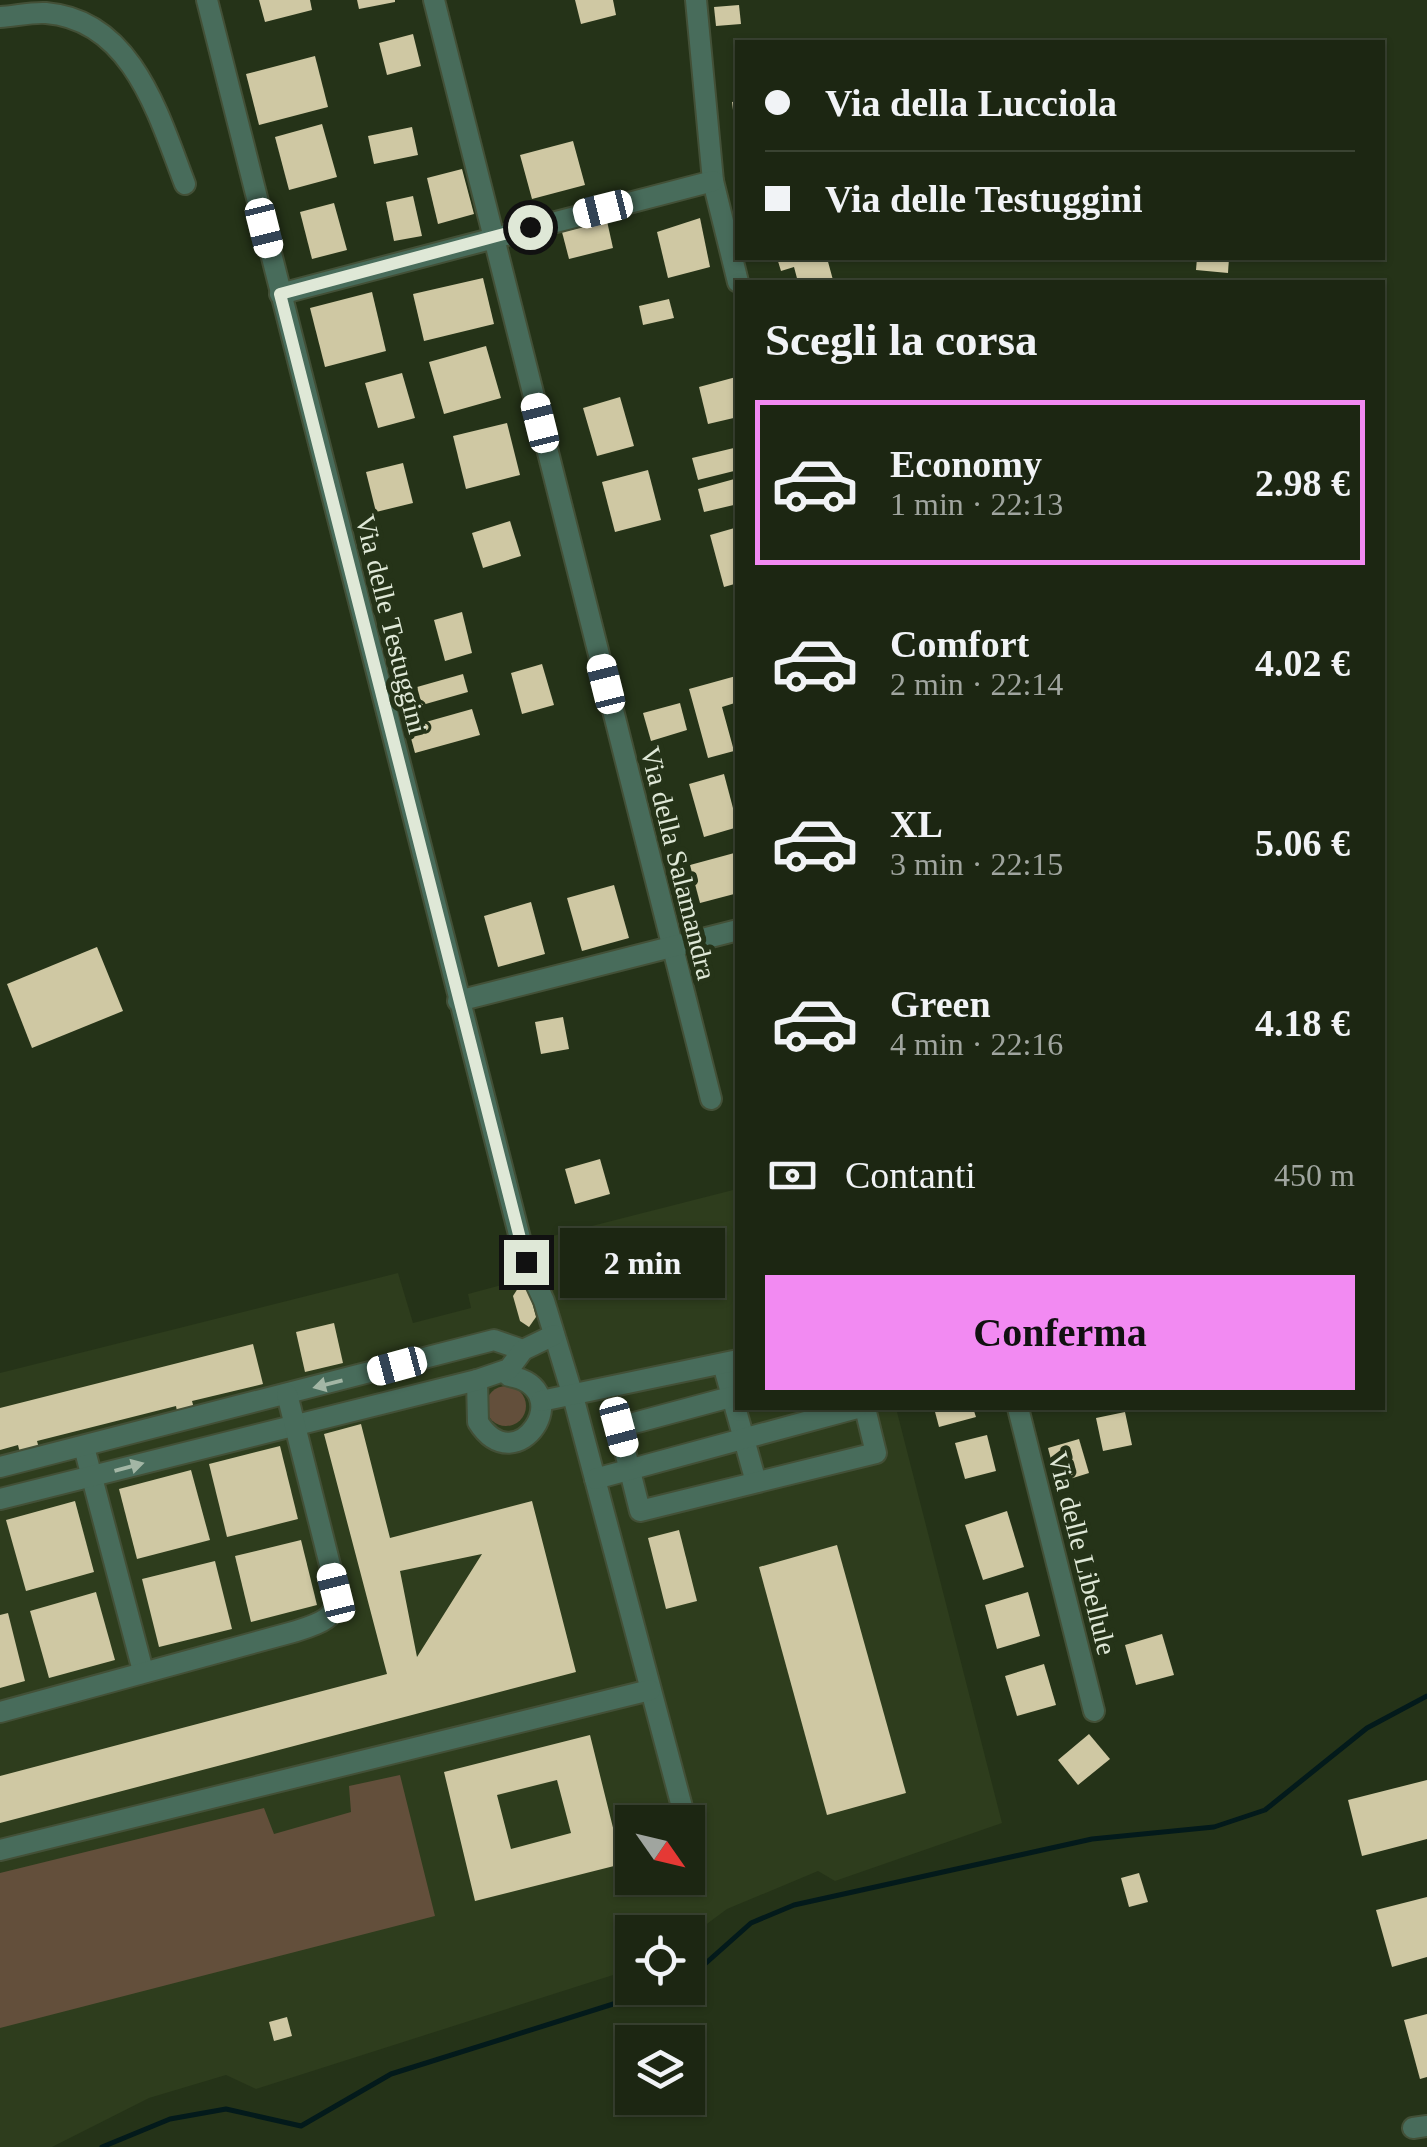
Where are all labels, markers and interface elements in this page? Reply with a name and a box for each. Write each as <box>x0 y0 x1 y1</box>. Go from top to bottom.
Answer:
text: Via della Lucciola <box>825 82 1117 124</box>
text: Via delle Testuggini <box>825 178 1142 220</box>
car <box>570 187 636 231</box>
car <box>242 195 286 261</box>
route start <box>508 205 553 250</box>
text: Scegli la corsa <box>765 315 1037 365</box>
car <box>518 390 562 456</box>
icon: car <box>770 438 860 528</box>
text: Economy <box>890 443 1042 485</box>
text: 2.98 € <box>1255 462 1350 504</box>
text: 1 min · 22:13 <box>890 486 1063 522</box>
street label: Via delle Testuggini <box>349 511 434 737</box>
icon: car <box>770 618 860 708</box>
text: Comfort <box>890 623 1029 665</box>
text: 4.02 € <box>1255 642 1350 684</box>
car <box>584 651 628 717</box>
text: 2 min · 22:14 <box>890 666 1063 702</box>
street label: Via della Salamandra <box>635 743 723 984</box>
icon: car <box>770 798 860 888</box>
text: XL <box>890 803 943 845</box>
text: 5.06 € <box>1255 822 1350 864</box>
text: 3 min · 22:15 <box>890 846 1063 882</box>
icon: car <box>770 978 860 1068</box>
text: Green <box>890 983 991 1025</box>
text: 4.18 € <box>1255 1002 1350 1044</box>
text: 4 min · 22:16 <box>890 1026 1063 1062</box>
icon: cash <box>765 1148 820 1203</box>
text: Contanti <box>845 1154 976 1196</box>
text: 450 m <box>1274 1157 1355 1193</box>
callout: 2 min <box>561 1227 726 1297</box>
route end <box>504 1240 549 1285</box>
text: 2 min <box>604 1245 681 1281</box>
button: Conferma <box>765 1275 1355 1390</box>
car <box>364 1344 430 1388</box>
one-way arrow <box>312 1377 343 1392</box>
car <box>597 1394 641 1460</box>
street label: Via delle Libellule <box>1042 1448 1123 1658</box>
one-way arrow <box>113 1459 144 1475</box>
car <box>314 1560 358 1626</box>
north arrow <box>615 1805 705 1895</box>
map controls <box>615 1805 705 2115</box>
button: locate <box>615 1915 705 2005</box>
button: layers <box>615 2025 705 2115</box>

